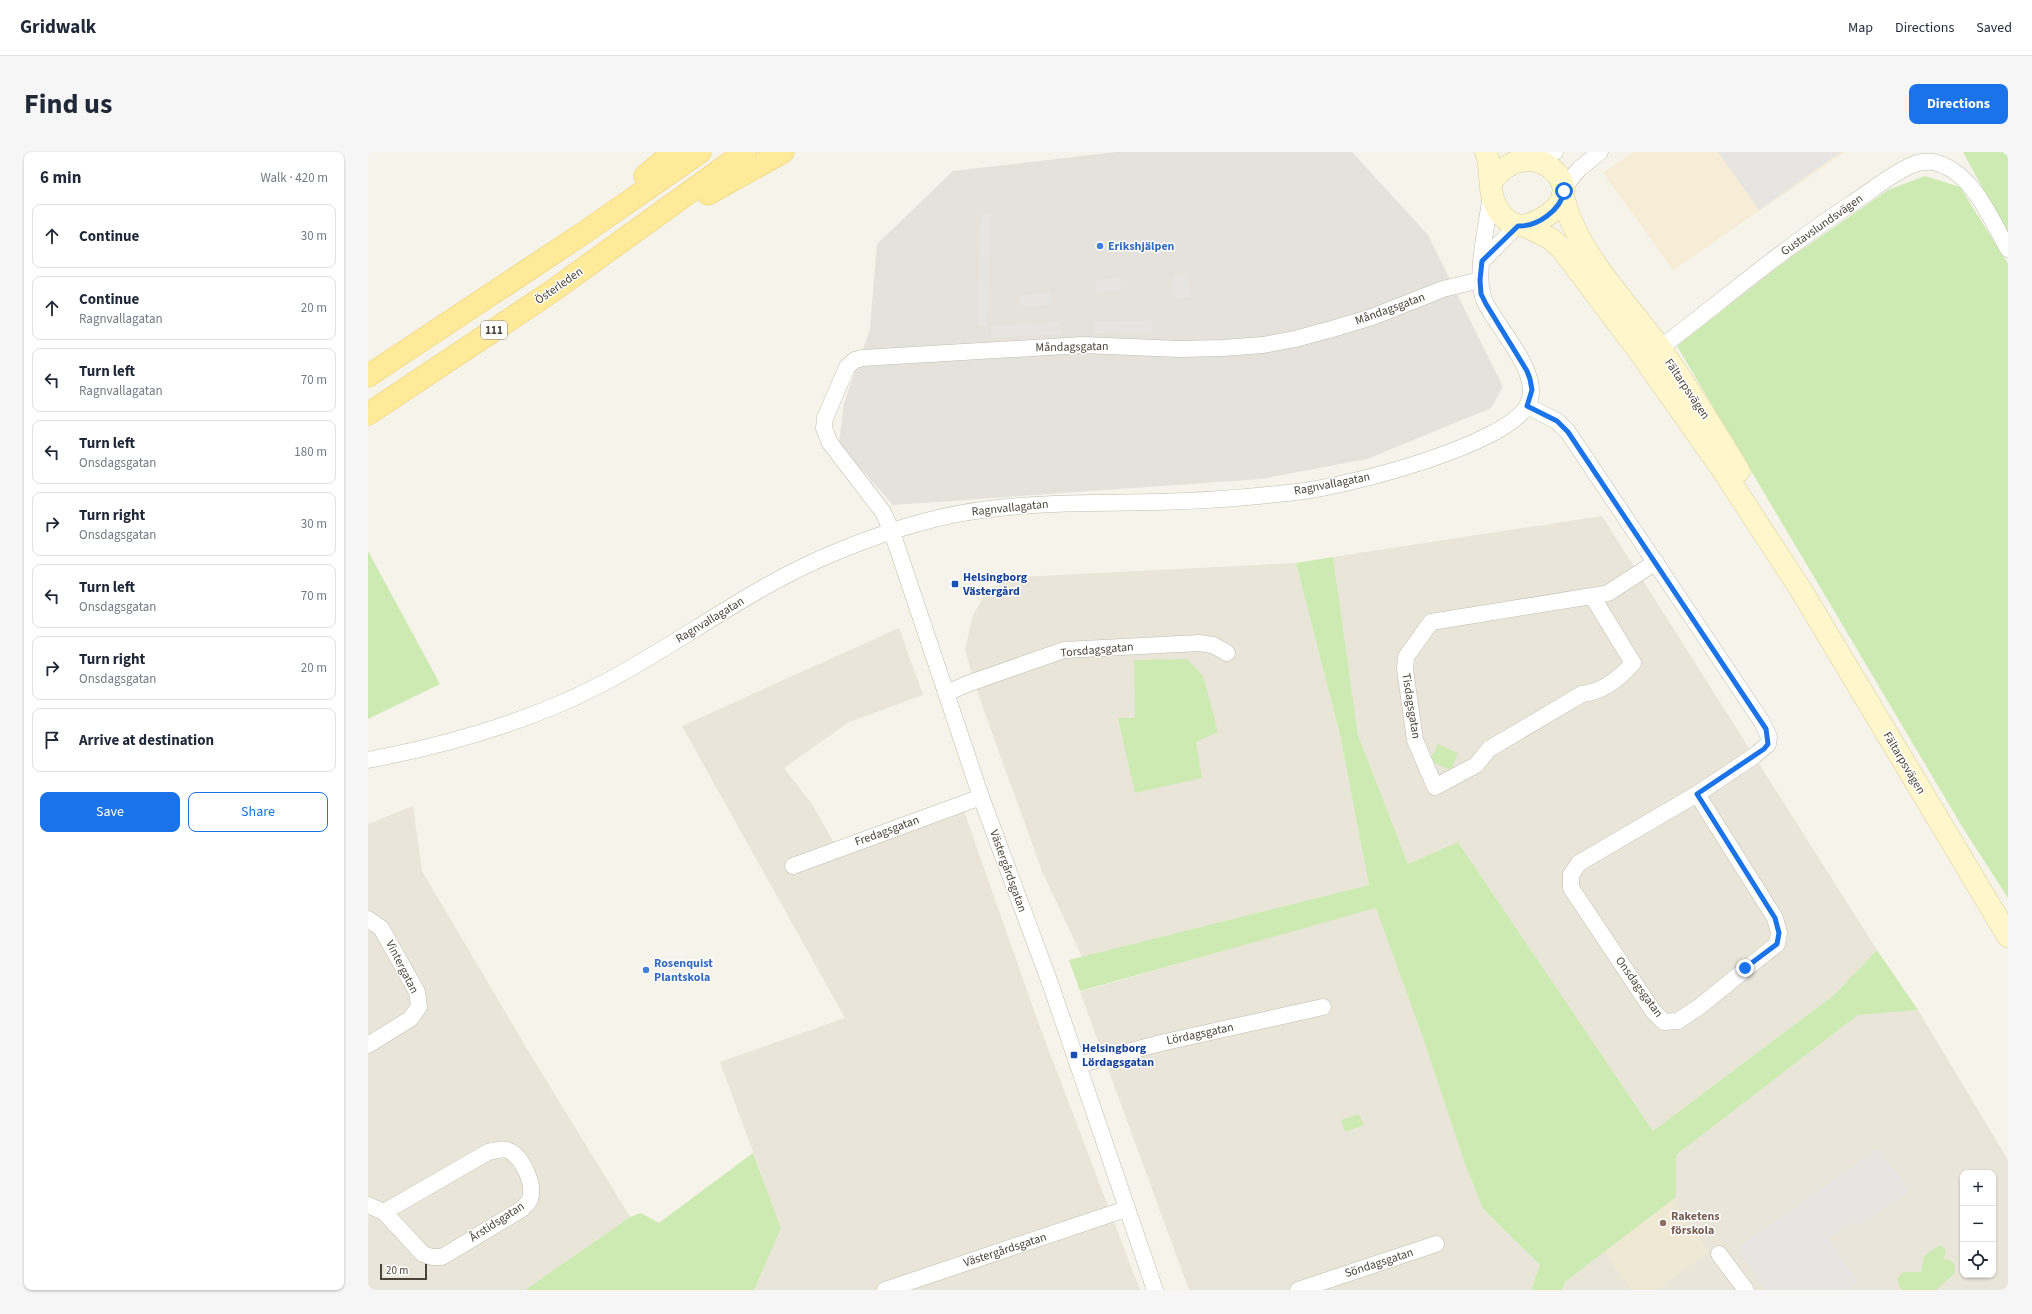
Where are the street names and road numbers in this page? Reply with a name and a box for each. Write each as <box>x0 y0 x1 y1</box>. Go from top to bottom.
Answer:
street label: Gustavslundsvägen <box>1777 190 1867 260</box>
street label: Österleden <box>532 263 586 309</box>
street label: Måndagsgatan <box>1353 288 1427 330</box>
road number: 111 <box>481 321 507 339</box>
street label: Måndagsgatan <box>1035 338 1109 356</box>
street label: Fältarpsvägen <box>1660 355 1714 423</box>
street label: Ragnvallagatan <box>1292 468 1372 500</box>
street label: Ragnvallagatan <box>971 496 1049 520</box>
street label: Ragnvallagatan <box>673 593 747 647</box>
street label: Torsdagsgatan <box>1060 638 1134 662</box>
street label: Tisdagsgatan <box>1397 672 1425 740</box>
street label: Fältarpsvägen <box>1879 729 1929 797</box>
street label: Fredagsgatan <box>852 811 922 851</box>
street label: Västergårdsgatan <box>985 827 1031 915</box>
street label: Vintergatan <box>381 937 423 997</box>
street label: Onsdagsgatan <box>1611 953 1667 1021</box>
street label: Lördagsgatan <box>1165 1019 1235 1049</box>
street label: Årstidsgatan <box>466 1198 528 1246</box>
street label: Västergårdsgatan <box>961 1229 1049 1271</box>
street label: Söndagsgatan <box>1342 1244 1416 1282</box>

